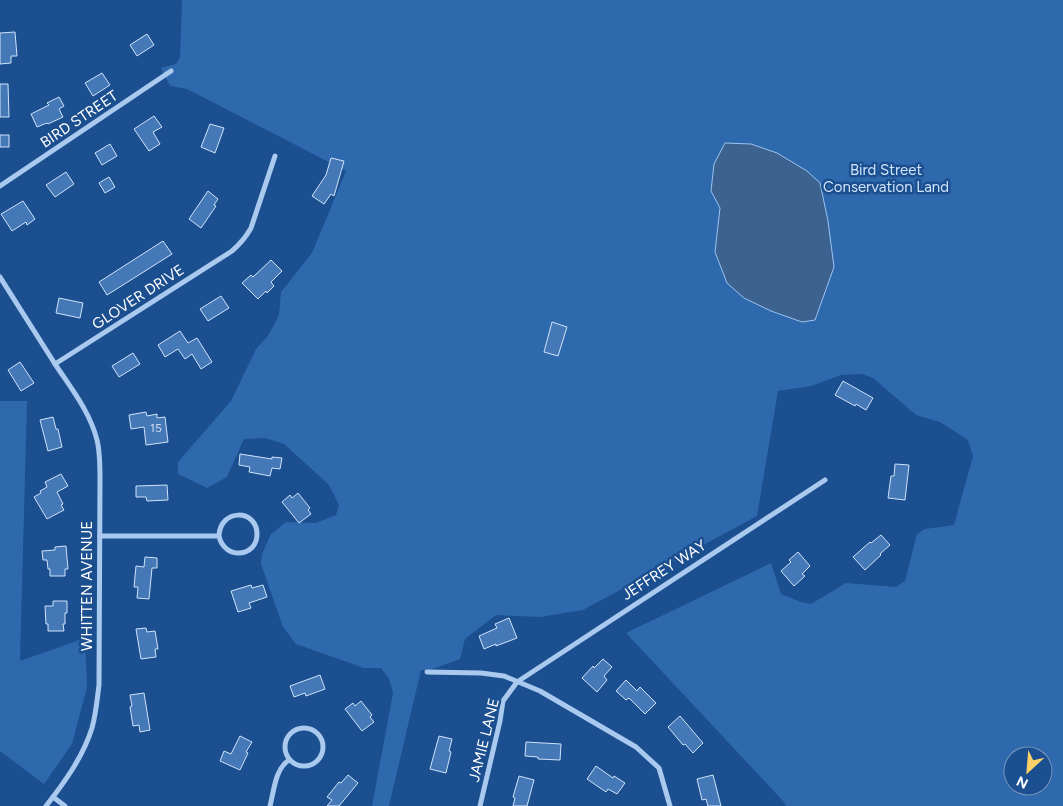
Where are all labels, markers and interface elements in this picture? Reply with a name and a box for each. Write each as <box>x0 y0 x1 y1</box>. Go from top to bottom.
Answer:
street label: BIRD STREET <box>37 86 122 152</box>
park label: Bird Street Conservation Land <box>823 161 949 196</box>
street label: GLOVER DRIVE <box>89 261 187 333</box>
house number: 15 <box>150 421 162 435</box>
street label: WHITTEN AVENUE <box>78 521 96 651</box>
street label: JEFFREY WAY <box>618 536 710 604</box>
street label: JAMIE LANE <box>465 696 503 784</box>
north arrow <box>1003 746 1053 796</box>
text: N <box>1014 772 1031 792</box>

